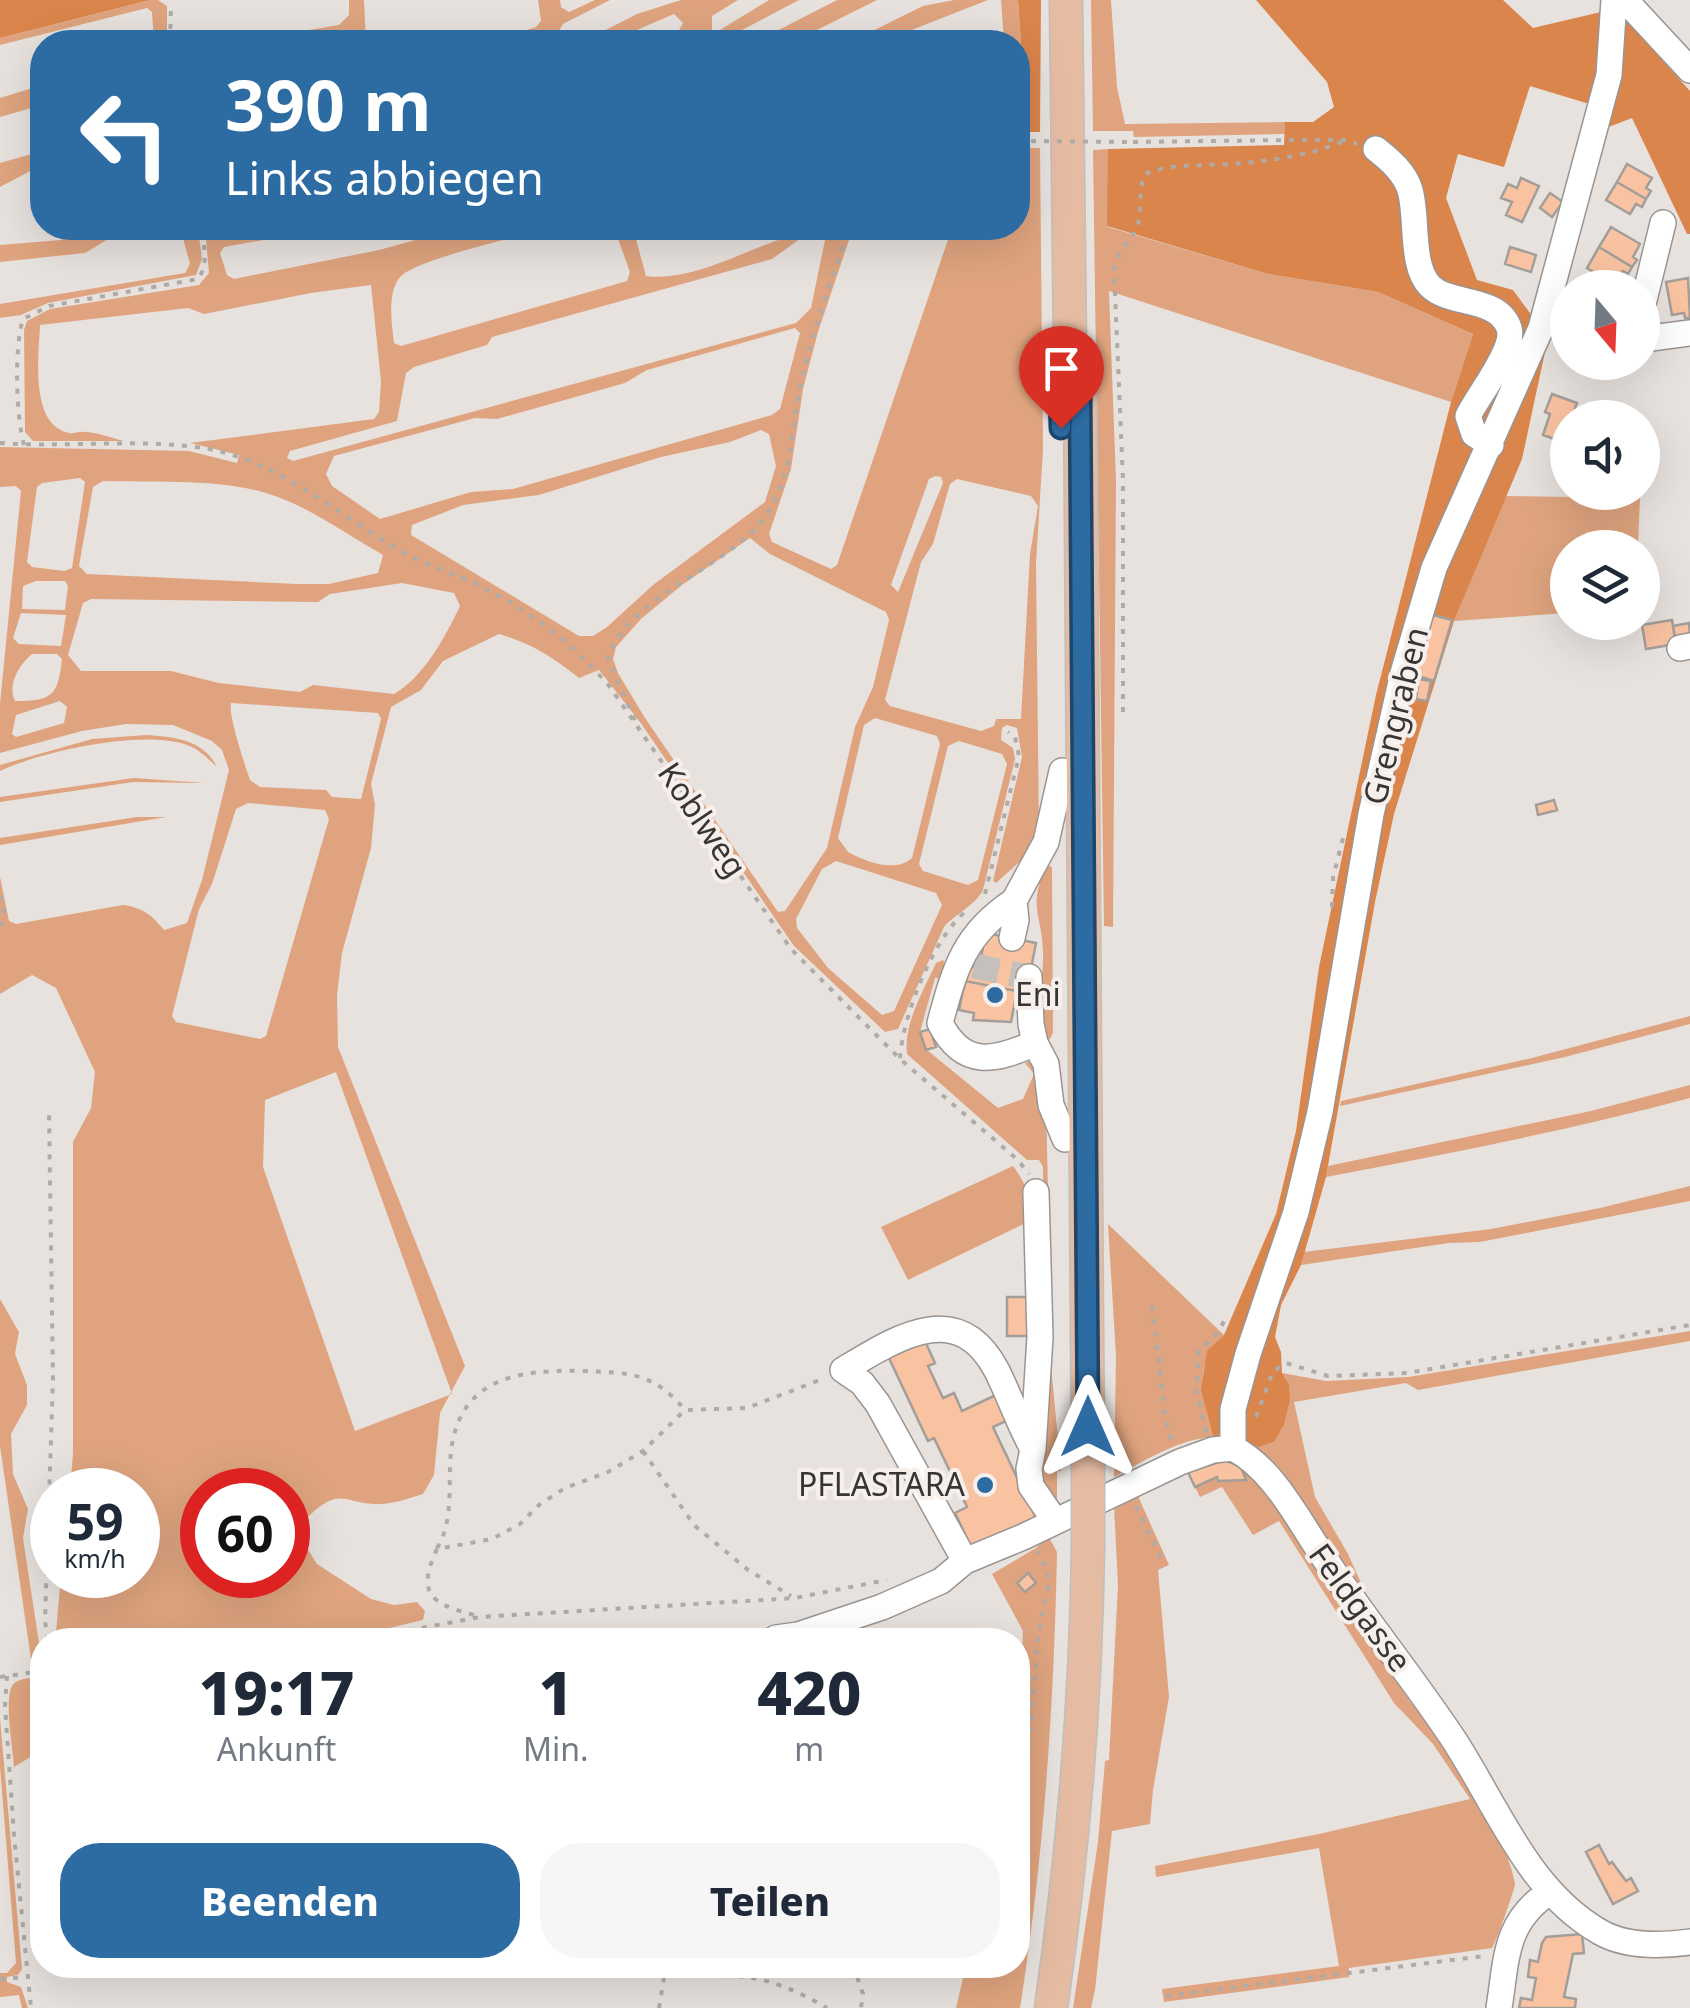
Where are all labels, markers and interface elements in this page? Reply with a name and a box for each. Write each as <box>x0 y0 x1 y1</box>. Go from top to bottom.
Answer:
text: 390 m <box>225 56 432 152</box>
icon: left <box>60 70 190 200</box>
text: Links abbiegen <box>225 147 544 208</box>
north arrow <box>1550 270 1660 380</box>
map controls <box>1550 270 1660 640</box>
pin <box>1019 326 1104 429</box>
icon: arrive <box>1034 341 1089 396</box>
button: sound <box>1550 400 1660 510</box>
button: layers <box>1550 530 1660 640</box>
street label: Grengraben <box>1352 622 1437 809</box>
street label: Koblweg <box>649 753 757 885</box>
place label: Eni <box>1015 972 1061 1015</box>
marker: Eni <box>984 984 1006 1006</box>
position arrow <box>1036 1375 1140 1479</box>
place label: PFLASTARA <box>798 1462 966 1505</box>
speed limit sign: 60 <box>180 1468 310 1598</box>
marker: PFLASTARA <box>974 1474 996 1496</box>
text: 59 <box>66 1487 124 1555</box>
street label: Feldgasse <box>1300 1534 1422 1680</box>
text: km/h <box>64 1541 126 1575</box>
text: 19:17 <box>199 1651 354 1733</box>
text: 1 <box>539 1651 573 1733</box>
text: 420 <box>757 1651 861 1733</box>
text: Ankunft <box>217 1727 336 1770</box>
text: Min. <box>523 1727 589 1770</box>
text: m <box>794 1727 824 1770</box>
button: Beenden <box>60 1843 520 1958</box>
button: Teilen <box>540 1843 1000 1958</box>

